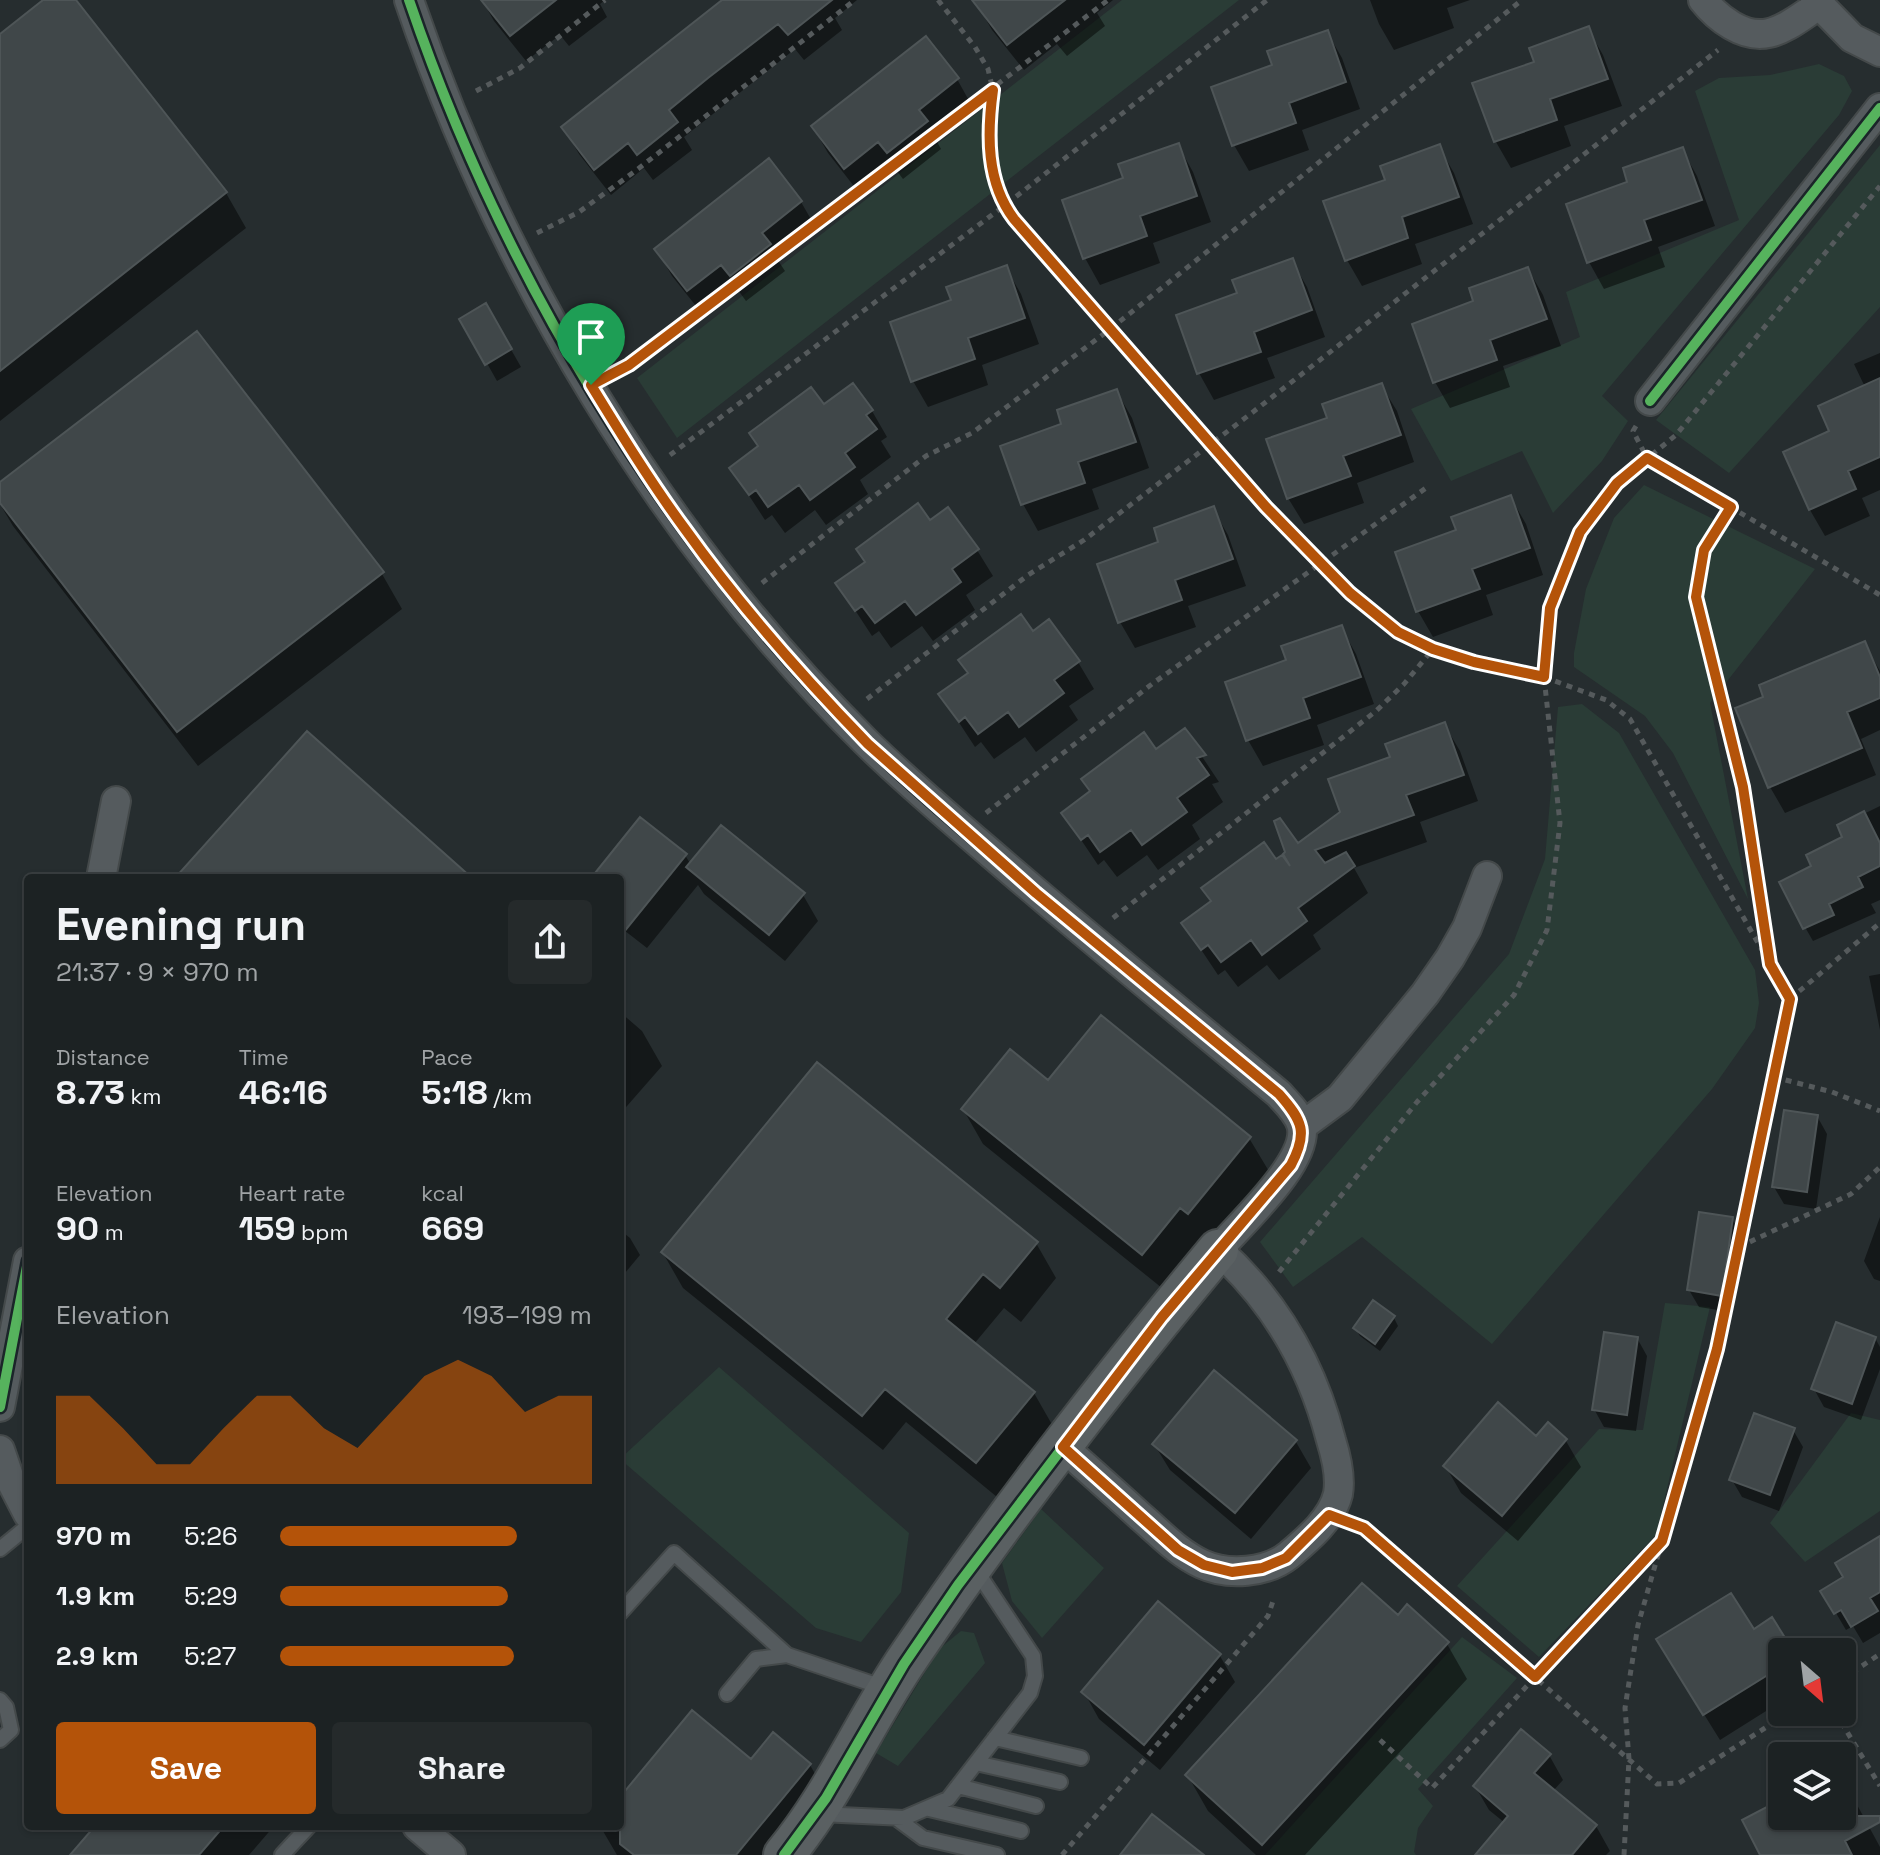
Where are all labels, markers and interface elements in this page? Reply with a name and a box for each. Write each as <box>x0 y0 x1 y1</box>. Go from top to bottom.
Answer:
pin <box>557 303 625 385</box>
icon: arrive <box>569 315 613 359</box>
text: Evening run <box>56 897 306 953</box>
button: share <box>508 900 592 984</box>
text: 21:37 · 9 × 970 m <box>56 955 259 989</box>
text: Distance <box>56 1043 150 1071</box>
text: Time <box>239 1043 289 1071</box>
text: Pace <box>421 1043 473 1071</box>
text: 8.73 <box>56 1071 125 1114</box>
text: 46:16 <box>239 1071 328 1114</box>
text: 5:18 <box>421 1071 488 1114</box>
text: km <box>125 1082 161 1110</box>
text: /km <box>488 1082 532 1110</box>
text: Elevation <box>56 1179 152 1207</box>
text: Heart rate <box>239 1179 345 1207</box>
text: kcal <box>421 1179 464 1207</box>
text: 90 <box>56 1207 99 1250</box>
text: 159 <box>239 1207 295 1250</box>
text: 669 <box>421 1207 484 1250</box>
text: m <box>99 1218 124 1246</box>
text: bpm <box>295 1218 348 1246</box>
text: Elevation <box>56 1298 170 1332</box>
text: 193–199 m <box>462 1298 592 1332</box>
text: 970 m <box>56 1519 132 1553</box>
text: 5:26 <box>184 1519 238 1553</box>
text: 1.9 km <box>56 1579 135 1613</box>
text: 5:29 <box>184 1579 238 1613</box>
north arrow <box>1768 1638 1856 1726</box>
map controls <box>1768 1638 1856 1830</box>
text: 2.9 km <box>56 1639 139 1673</box>
text: 5:27 <box>184 1639 236 1673</box>
button: Save <box>56 1722 316 1814</box>
button: Share <box>332 1722 592 1814</box>
button: layers <box>1768 1742 1856 1830</box>

